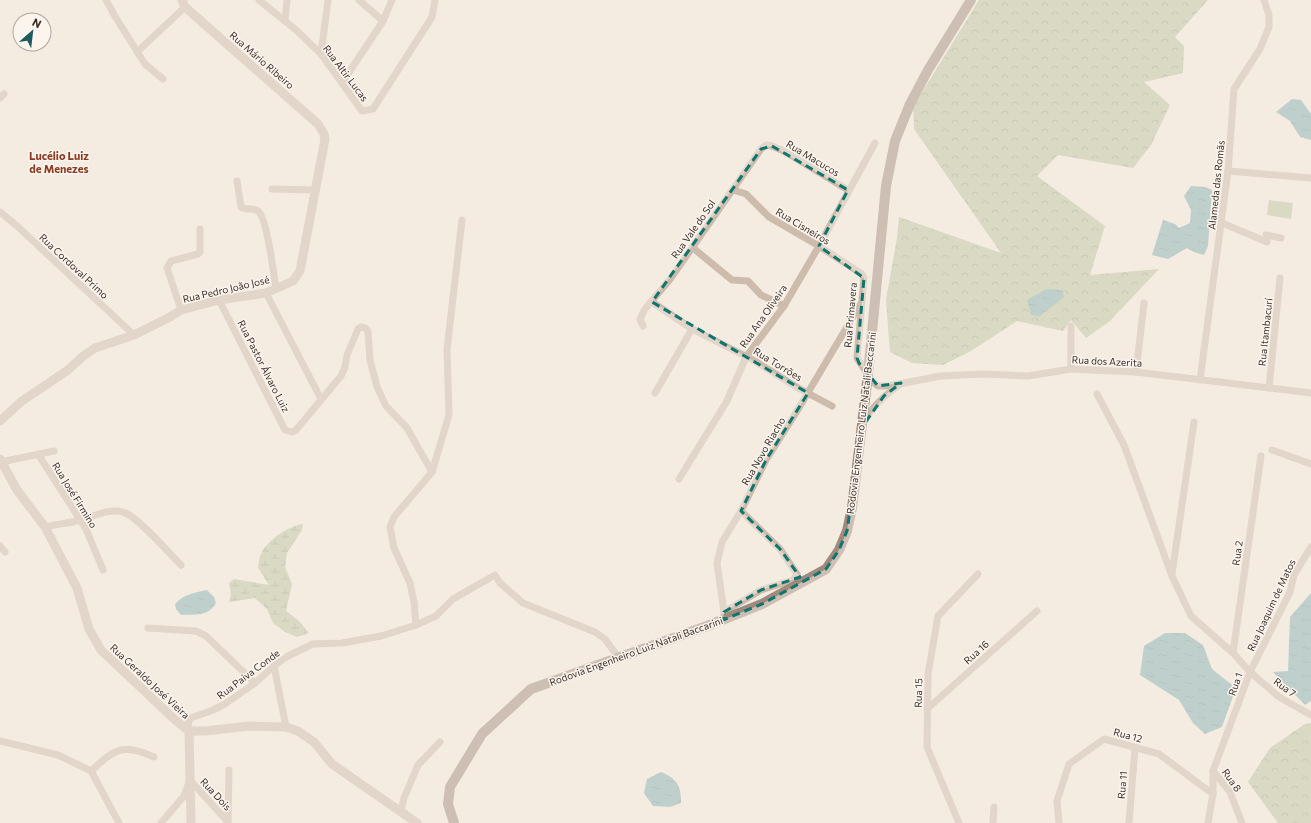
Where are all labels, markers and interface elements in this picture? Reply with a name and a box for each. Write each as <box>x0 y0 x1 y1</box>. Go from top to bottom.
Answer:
north arrow <box>12 12 52 52</box>
text: N <box>30 15 44 30</box>
street label: Rua Mário Ribeiro <box>227 29 297 91</box>
street label: Rua Altir Lucas <box>321 42 371 104</box>
street label: Rua Macucos <box>784 137 842 179</box>
street label: Alameda das Romãs <box>1205 139 1227 230</box>
district label: Lucélio Luiz de Menezes <box>29 149 89 175</box>
street label: Rua Vale do Sol <box>668 197 718 261</box>
street label: Rua Cisneiros <box>774 205 833 247</box>
street label: Rua Cordoval Primo <box>37 231 111 301</box>
street label: Rua Pedro João José <box>181 273 271 305</box>
street label: Rua Ana Oliveira <box>737 282 789 350</box>
street label: Rua Primavera <box>841 282 859 348</box>
street label: Rua Itambacurí <box>1255 297 1275 367</box>
street label: Rua Pastor Álvaro Luiz <box>236 318 292 414</box>
street label: Rodovia Engenheiro Luiz Natali Baccarini <box>844 331 878 515</box>
street label: Rua Torrões <box>752 345 805 383</box>
street label: Rua dos Azerita <box>1071 353 1143 369</box>
street label: Rua Novo Riacho <box>739 415 787 487</box>
street label: Rua José Firmino <box>50 460 100 530</box>
street label: Rua 2 <box>1229 539 1245 566</box>
street label: Rua Joaquim de Matos <box>1244 557 1298 653</box>
street label: Rodovia Engenheiro Luiz Natali Baccarini <box>548 614 724 688</box>
street label: Rua 16 <box>961 638 991 666</box>
street label: Rua Geraldo José Vieira <box>108 641 192 721</box>
street label: Rua Paiva Conde <box>214 647 282 701</box>
street label: Rua 1 <box>1225 671 1245 697</box>
street label: Rua 7 <box>1271 675 1299 699</box>
street label: Rua 15 <box>912 678 924 708</box>
street label: Rua 12 <box>1112 725 1144 745</box>
street label: Rua 8 <box>1220 766 1244 794</box>
street label: Rua 11 <box>1115 771 1129 799</box>
street label: Rua Dois <box>198 775 234 813</box>

